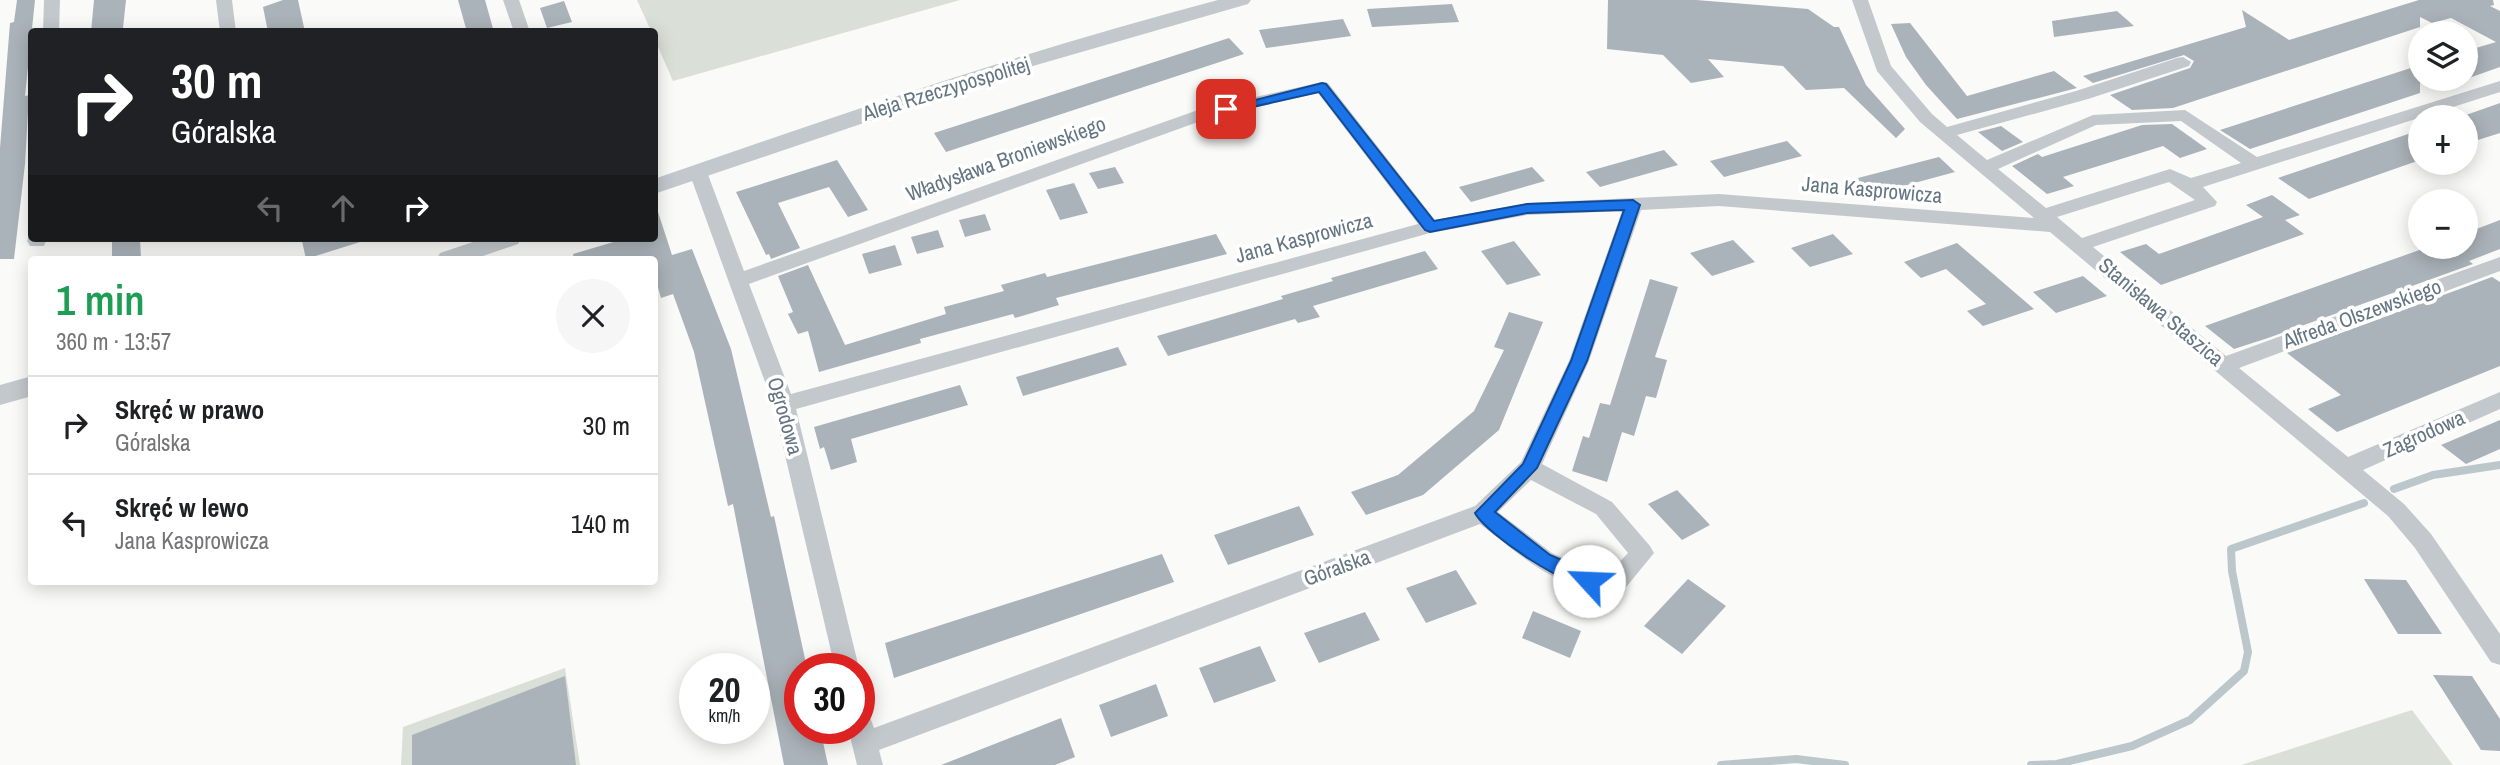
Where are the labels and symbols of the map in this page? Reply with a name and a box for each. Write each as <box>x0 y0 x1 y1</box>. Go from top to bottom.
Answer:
street label: Aleja Rzeczypospolitej <box>858 49 1033 128</box>
pin <box>1196 79 1256 139</box>
street label: Władysława Broniewskiego <box>902 109 1110 208</box>
street label: Jana Kasprowicza <box>1801 169 1944 210</box>
street label: Jana Kasprowicza <box>1232 205 1376 270</box>
street label: Stanisława Staszica <box>2093 251 2230 373</box>
street label: Alfreda Olszewskiego <box>2278 271 2445 356</box>
street label: Ogrodowa <box>761 374 810 458</box>
street label: Zagrodowa <box>2379 403 2469 464</box>
street label: Góralska <box>1299 542 1375 593</box>
position arrow <box>1552 544 1626 618</box>
speed limit sign: 30 <box>784 653 875 744</box>

